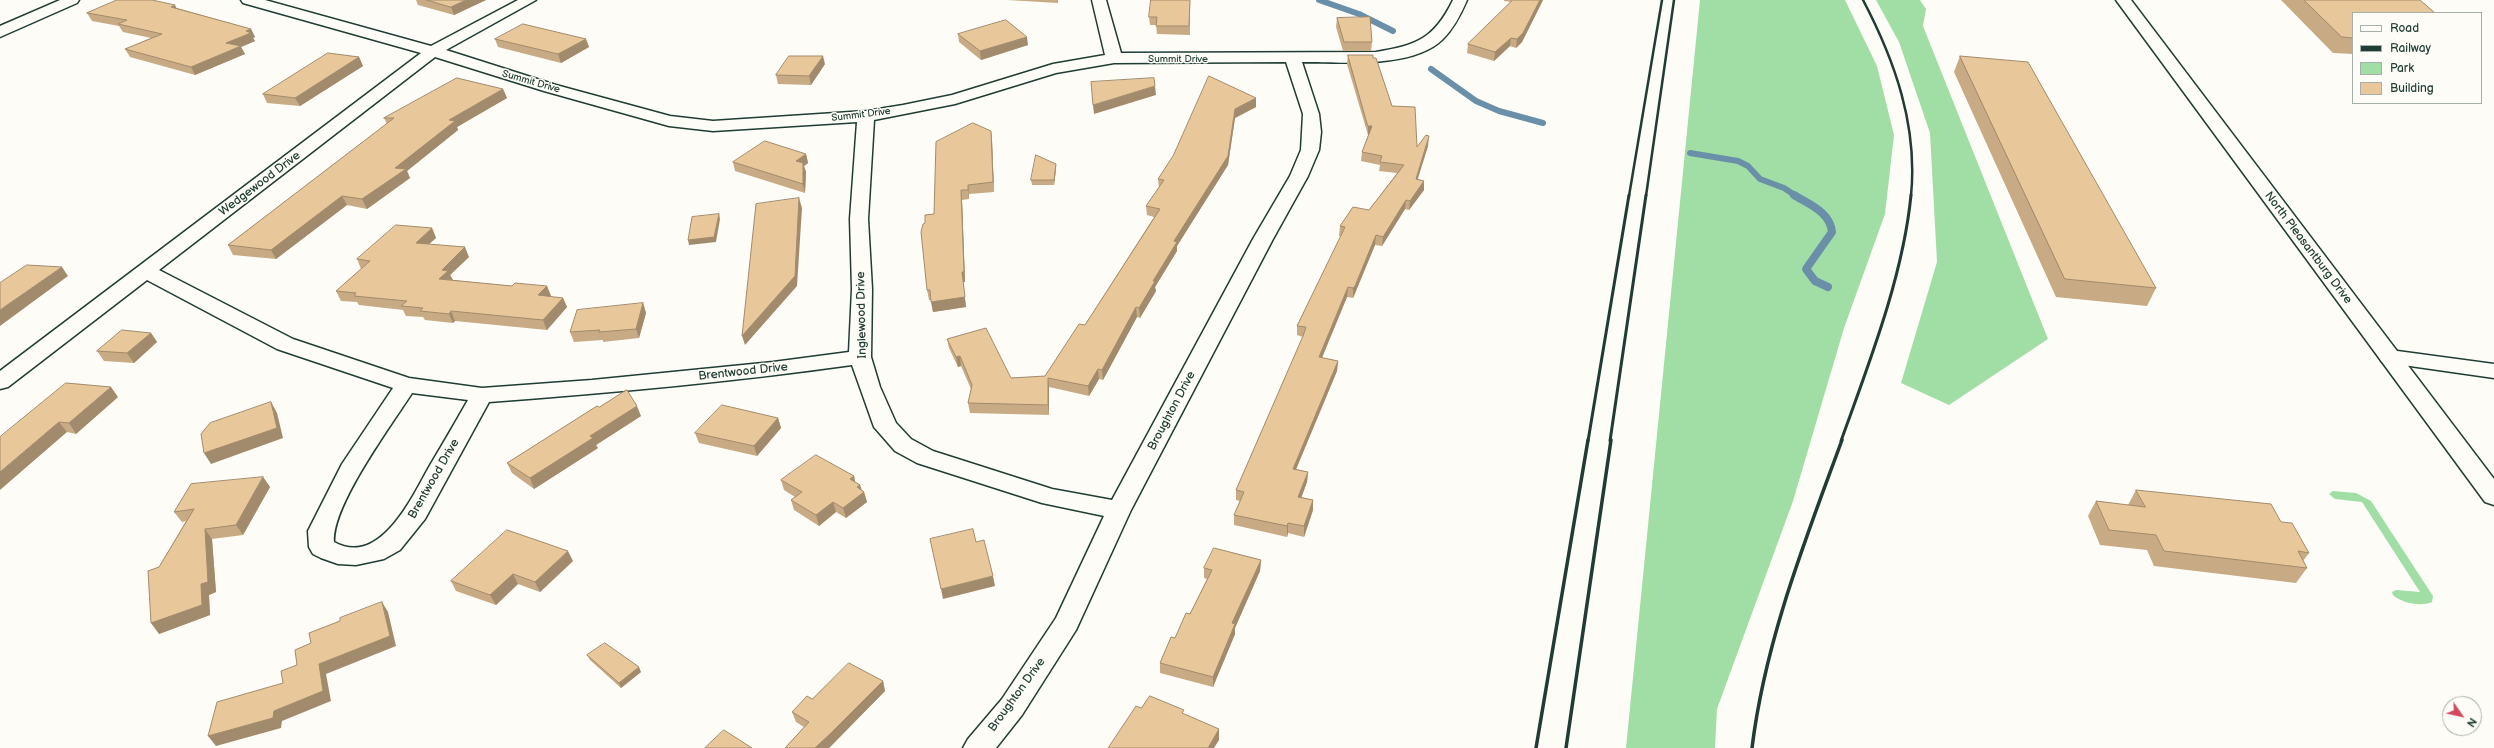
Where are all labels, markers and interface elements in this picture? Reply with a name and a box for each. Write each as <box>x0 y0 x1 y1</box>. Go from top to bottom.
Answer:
legend <box>2352 12 2482 104</box>
text: Road <box>2390 21 2419 36</box>
text: Railway <box>2390 41 2431 56</box>
street label: Summit Drive <box>1148 53 1208 65</box>
text: Park <box>2390 61 2414 76</box>
street label: Summit Drive <box>501 68 561 96</box>
text: Building <box>2390 81 2434 96</box>
street label: Summit Drive <box>831 105 891 125</box>
street label: Wedgewood Drive <box>216 149 304 219</box>
street label: North Pleasantburg Drive <box>2261 189 2355 307</box>
street label: Inglewood Drive <box>854 271 870 359</box>
street label: Brentwood Drive <box>698 360 788 384</box>
street label: Broughton Drive <box>1145 369 1199 453</box>
street label: Brentwood Drive <box>405 437 463 521</box>
street label: Broughton Drive <box>985 655 1049 735</box>
north arrow <box>2442 696 2482 736</box>
text: N <box>2464 715 2479 729</box>

